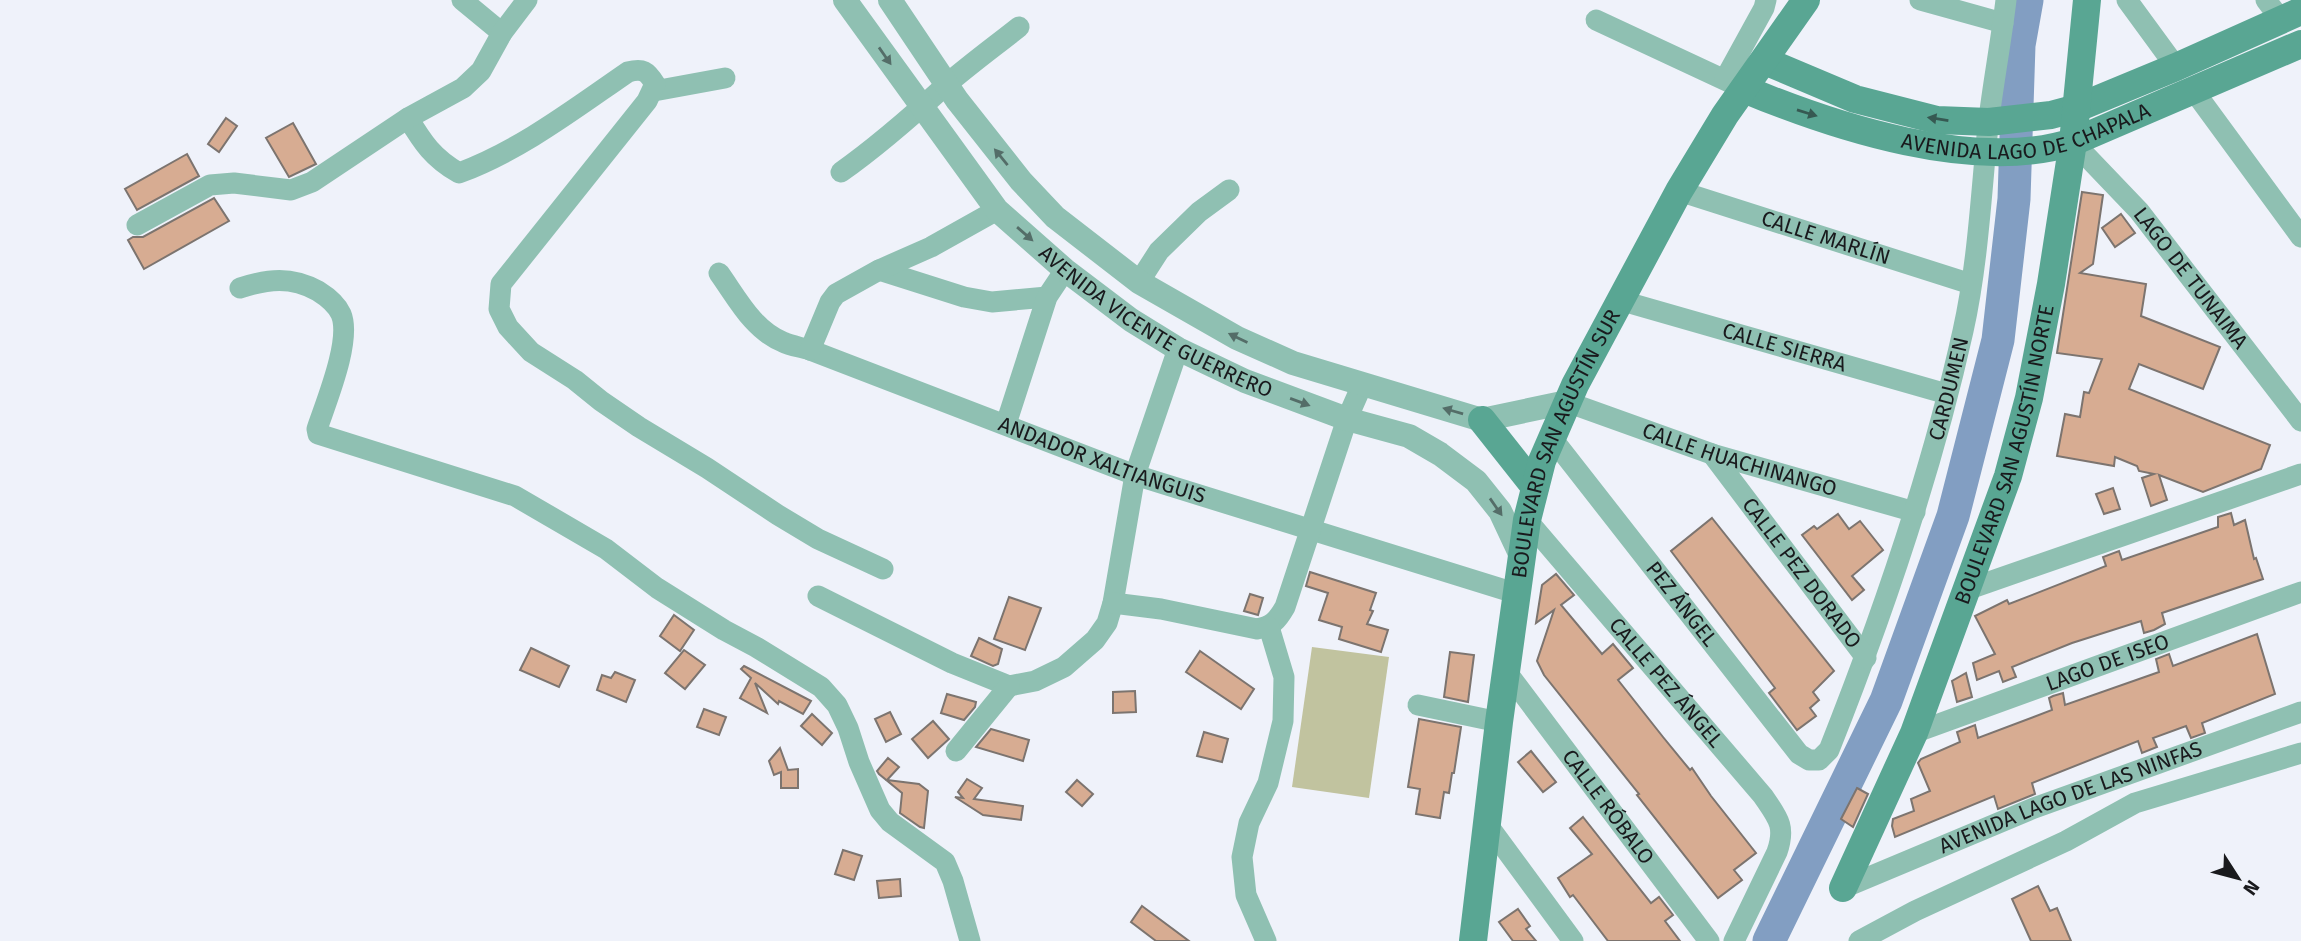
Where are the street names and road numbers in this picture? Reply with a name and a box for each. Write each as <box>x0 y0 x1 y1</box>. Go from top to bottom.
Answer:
street label: AVENIDA LAGO DE CHAPALA <box>1899 97 2154 165</box>
street label: LAGO DE TUNAIMA <box>2128 202 2253 354</box>
street label: CALLE MARLÍN <box>1758 205 1893 270</box>
street label: AVENIDA VICENTE GUERRERO <box>1033 240 1276 403</box>
street label: BOULEVARD SAN AGUSTÍN NORTE <box>1949 302 2060 608</box>
street label: BOULEVARD SAN AGUSTÍN SUR <box>1506 305 1626 580</box>
street label: CALLE SIERRA <box>1719 317 1849 378</box>
street label: CARDUMEN <box>1923 335 1974 444</box>
street label: ANDADOR XALTIANGUIS <box>995 411 1209 509</box>
street label: CALLE HUACHINANGO <box>1639 417 1840 502</box>
street label: CALLE PEZ DORADO <box>1736 492 1867 653</box>
street label: PEZ ÁNGEL <box>1640 556 1723 652</box>
street label: CALLE PEZ ÁNGEL <box>1603 612 1729 753</box>
street label: LAGO DE ISEO <box>2042 628 2173 697</box>
street label: AVENIDA LAGO DE LAS NINFAS <box>1935 736 2206 859</box>
street label: CALLE RÓBALO <box>1556 744 1660 870</box>

